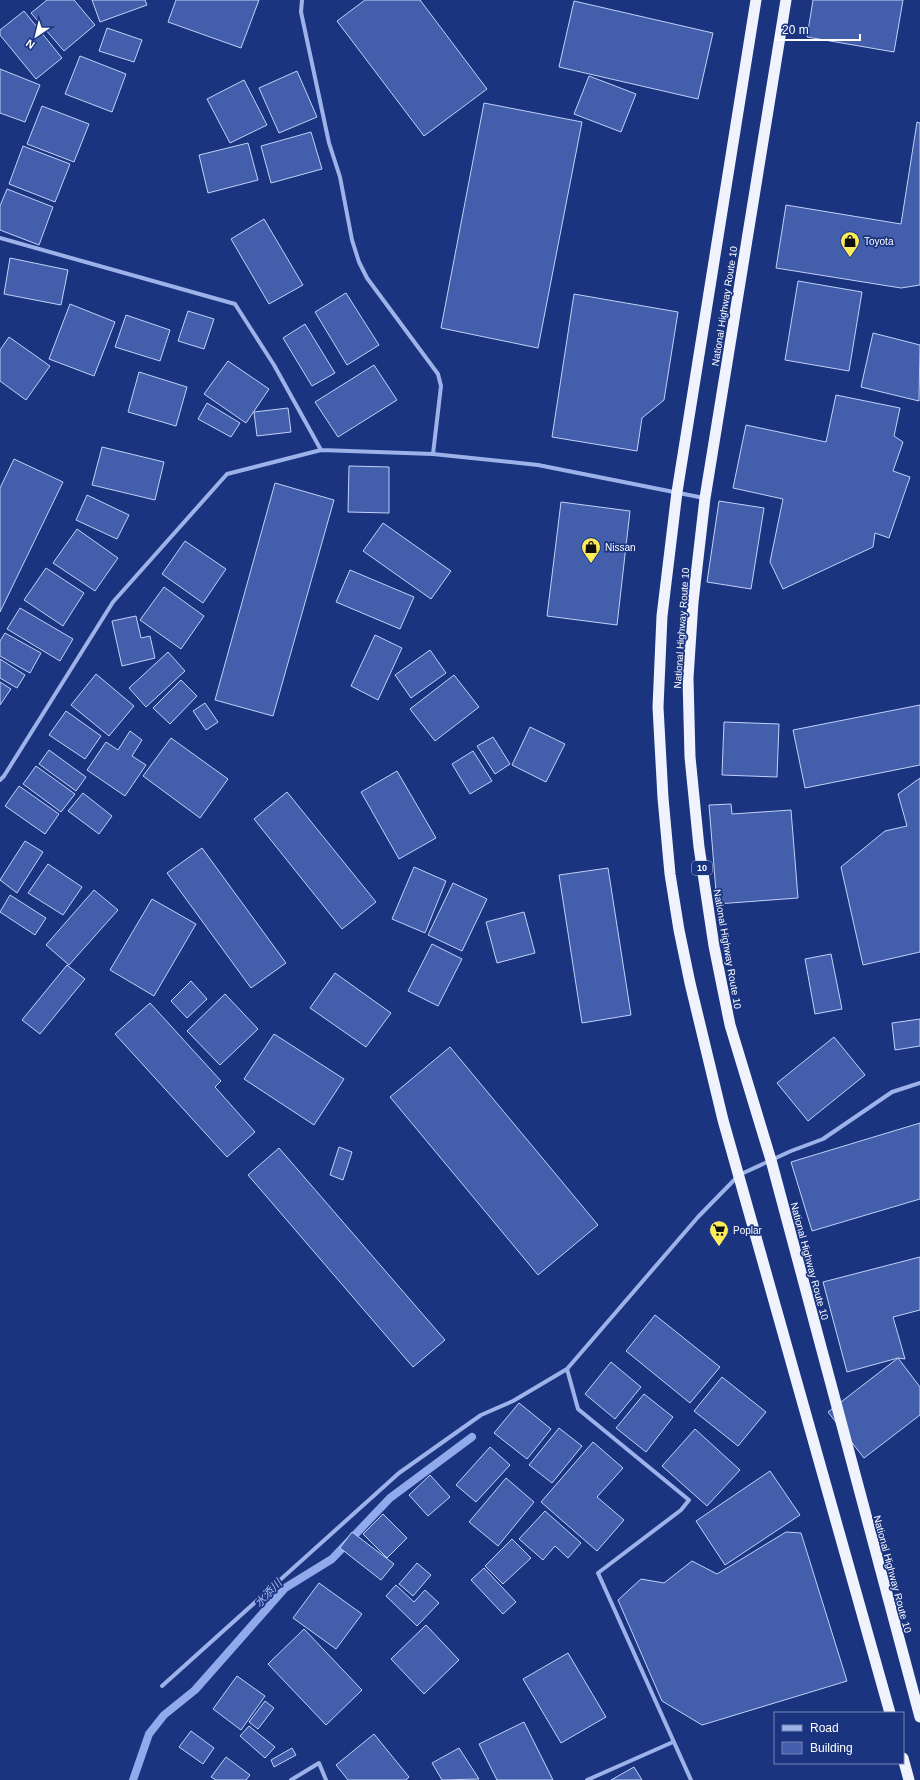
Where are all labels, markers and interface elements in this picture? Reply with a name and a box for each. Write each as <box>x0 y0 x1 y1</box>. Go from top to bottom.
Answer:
north arrow <box>16 16 56 56</box>
scale bar <box>776 16 860 42</box>
text: 20 m <box>782 23 809 37</box>
text: N <box>24 37 37 51</box>
shop icon: Toyota <box>839 230 861 258</box>
place label: Toyota <box>864 236 894 247</box>
street label: National Highway Route 10 <box>710 245 739 367</box>
shop icon: Nissan <box>580 536 602 564</box>
place label: Nissan <box>605 542 636 553</box>
street label: National Highway Route 10 <box>672 567 691 689</box>
road number: 10 <box>692 861 712 875</box>
street label: National Highway Route 10 <box>712 888 744 1010</box>
street label: National Highway Route 10 <box>789 1201 831 1321</box>
supermarket icon: Poplar <box>708 1219 730 1247</box>
place label: Poplar <box>733 1225 763 1236</box>
street label: National Highway Route 10 <box>872 1514 914 1634</box>
water label: 水添川 <box>252 1576 284 1609</box>
legend <box>774 1712 904 1764</box>
text: Road <box>810 1721 839 1735</box>
text: Building <box>810 1741 853 1755</box>

